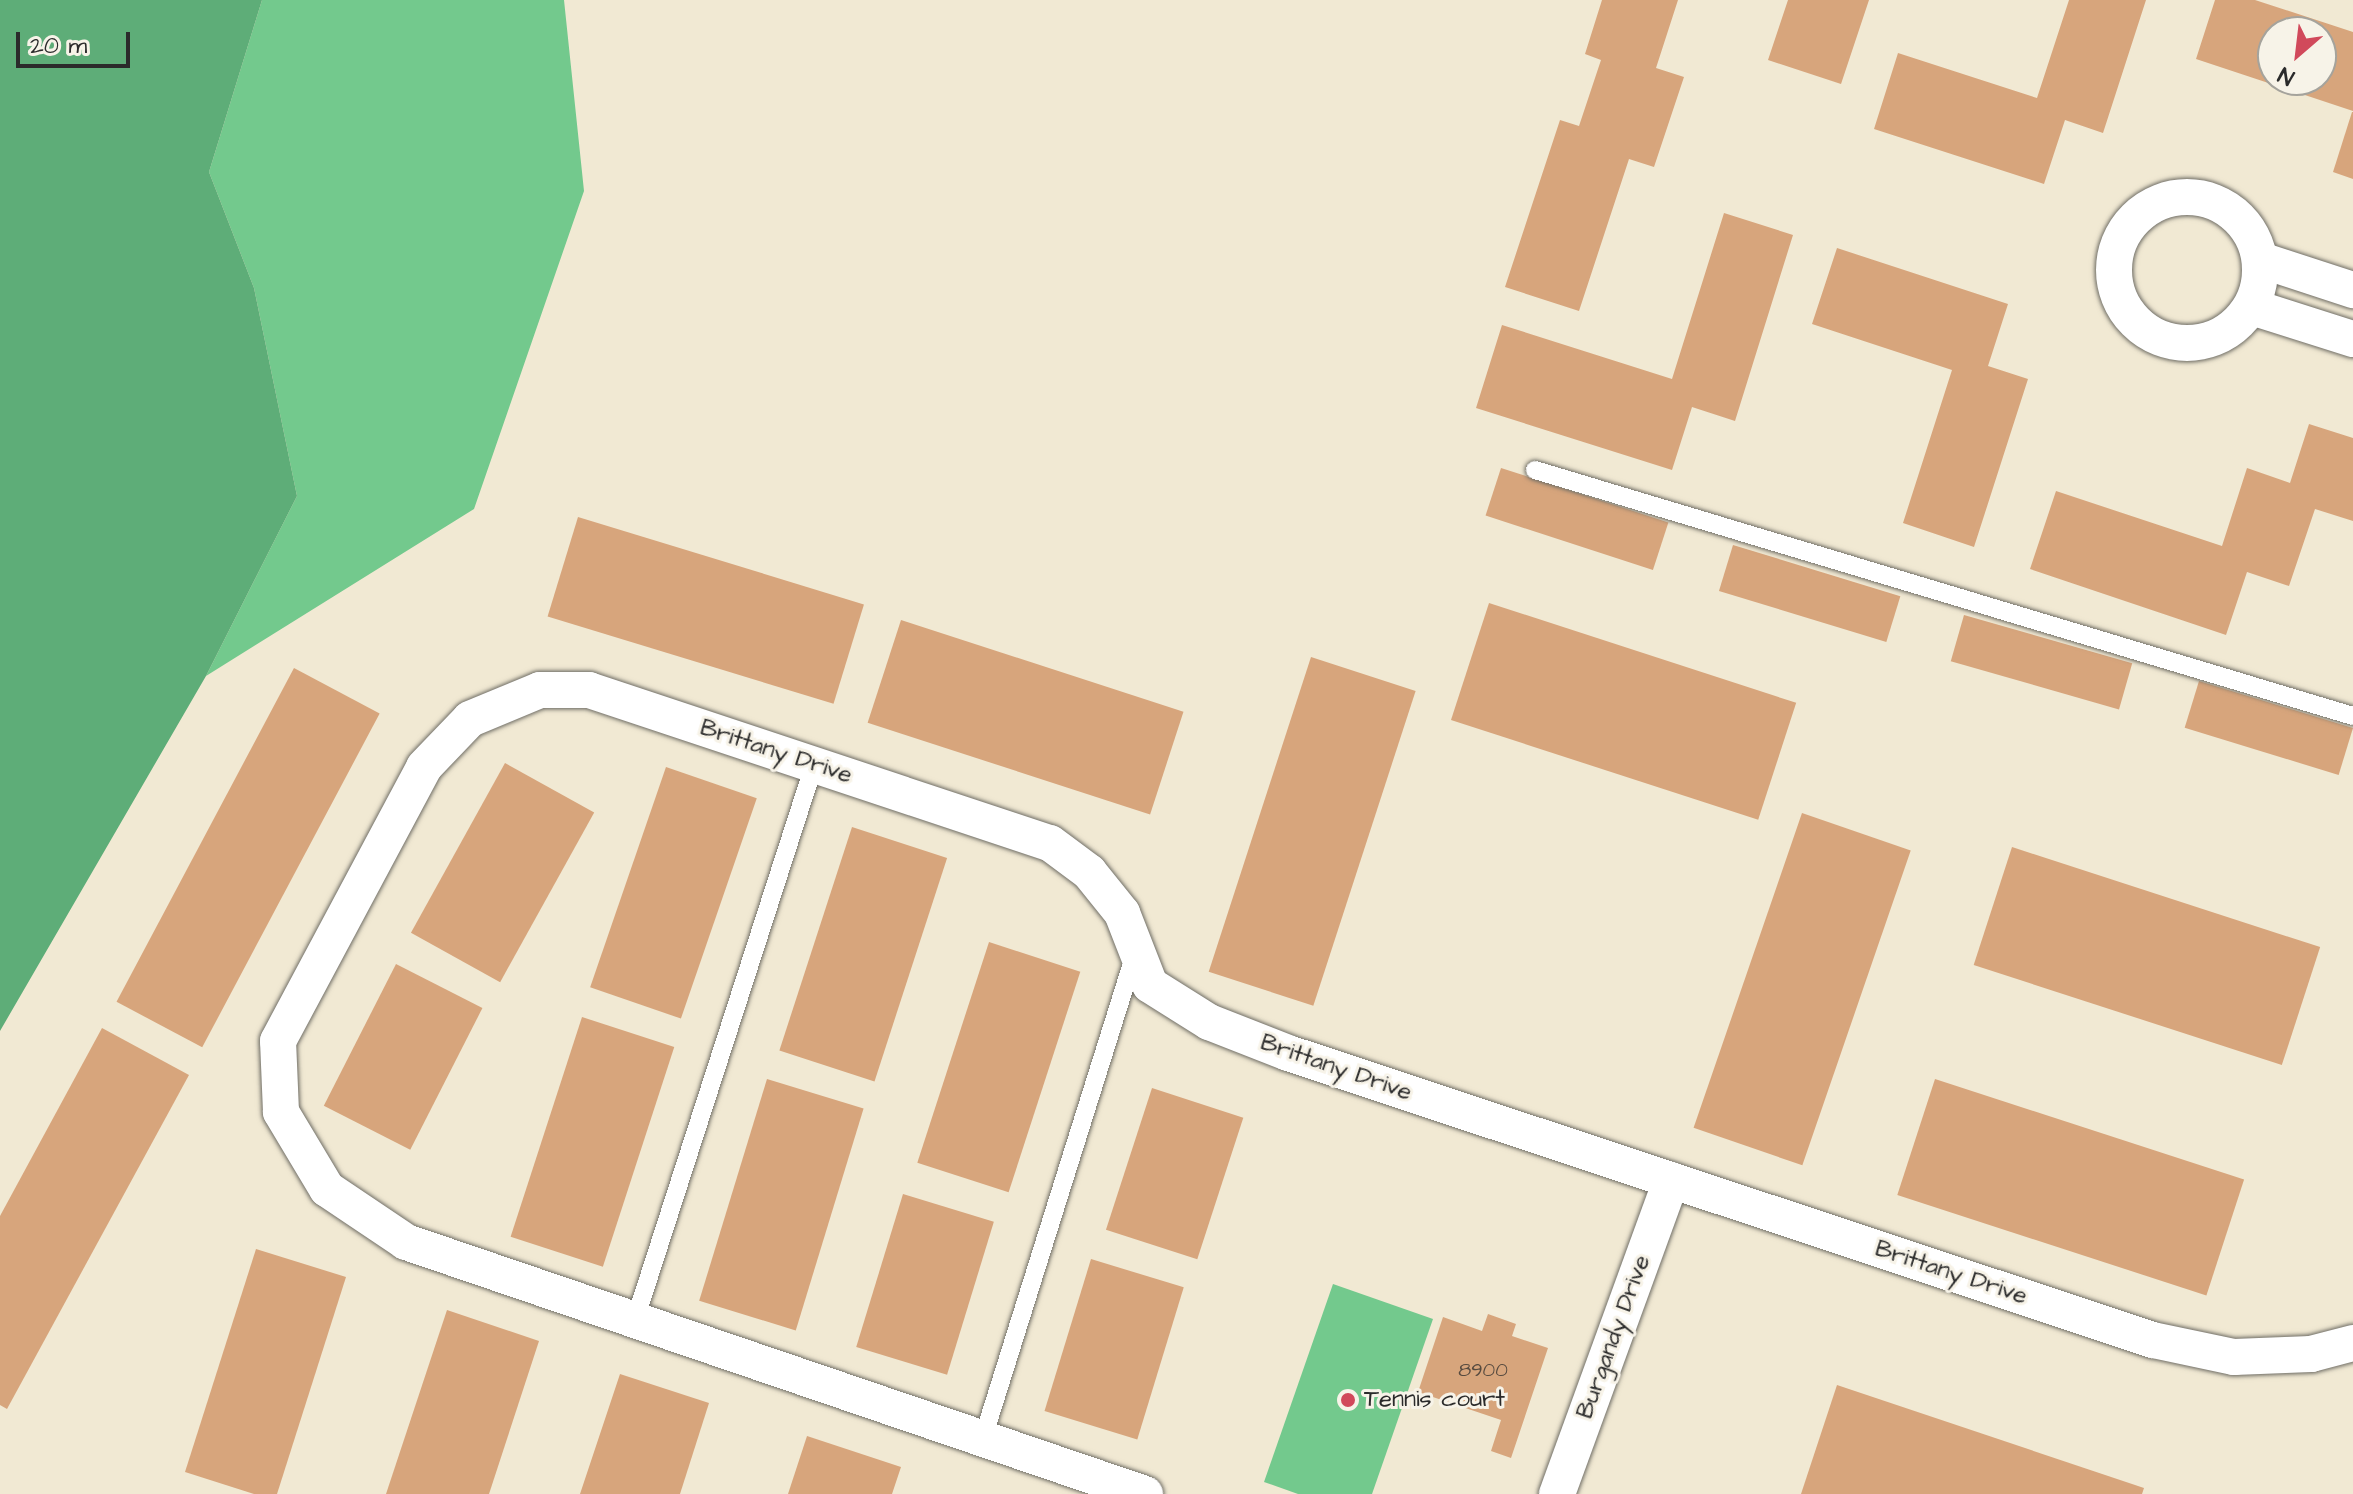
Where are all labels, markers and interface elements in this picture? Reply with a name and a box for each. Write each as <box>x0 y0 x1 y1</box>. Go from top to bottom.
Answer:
scale bar <box>20 16 134 66</box>
north arrow <box>2257 16 2337 96</box>
text: 20 m <box>30 29 87 63</box>
text: N <box>2273 59 2300 93</box>
street label: Brittany Drive <box>696 714 856 790</box>
street label: Brittany Drive <box>1257 1029 1415 1107</box>
street label: Brittany Drive <box>1871 1235 2031 1311</box>
street label: Burgandy Drive <box>1571 1251 1657 1423</box>
house number: 8900 <box>1458 1358 1508 1382</box>
place label: Tennis court <box>1364 1386 1505 1414</box>
marker: Tennis court <box>1339 1391 1357 1409</box>

